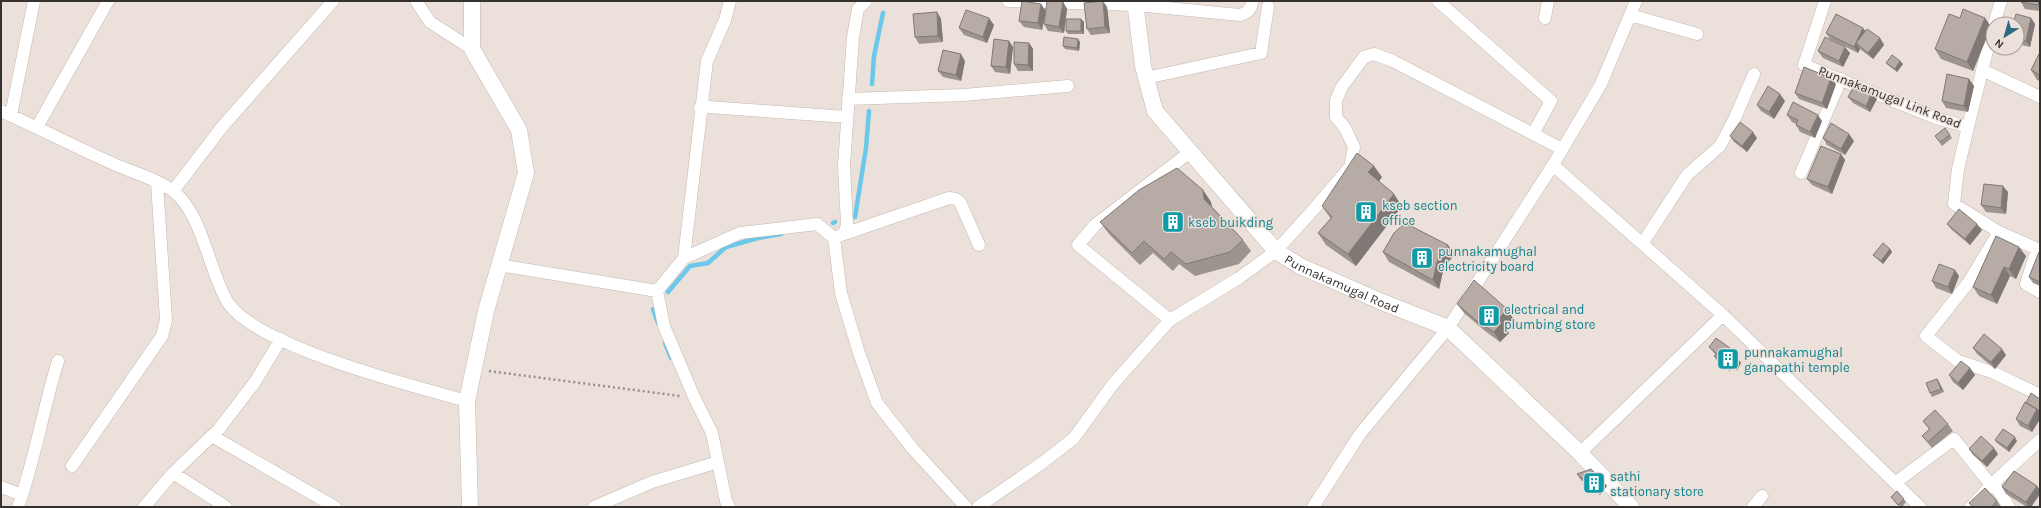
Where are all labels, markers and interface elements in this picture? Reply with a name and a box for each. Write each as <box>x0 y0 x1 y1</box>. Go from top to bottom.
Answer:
north arrow <box>1985 16 2025 56</box>
text: N <box>1992 36 2006 51</box>
street label: Punnakamugal Link Road <box>1816 63 1964 131</box>
place label: kseb section office <box>1382 198 1458 228</box>
building icon: kseb section office <box>1353 199 1379 225</box>
building icon: kseb buikding <box>1160 209 1186 235</box>
place label: kseb buikding <box>1188 215 1274 230</box>
place label: punnakamughal electricity board <box>1438 244 1537 274</box>
building icon: punnakamughal electricity board <box>1409 245 1435 271</box>
street label: Punnakamugal Road <box>1282 251 1401 316</box>
place label: electrical and plumbing store <box>1504 302 1596 332</box>
building icon: electrical and plumbing store <box>1476 303 1502 329</box>
place label: punnakamughal ganapathi temple <box>1744 345 1850 375</box>
building icon: punnakamughal ganapathi temple <box>1715 346 1741 372</box>
place label: sathi stationary store <box>1610 469 1704 499</box>
building icon: sathi stationary store <box>1581 470 1607 496</box>

